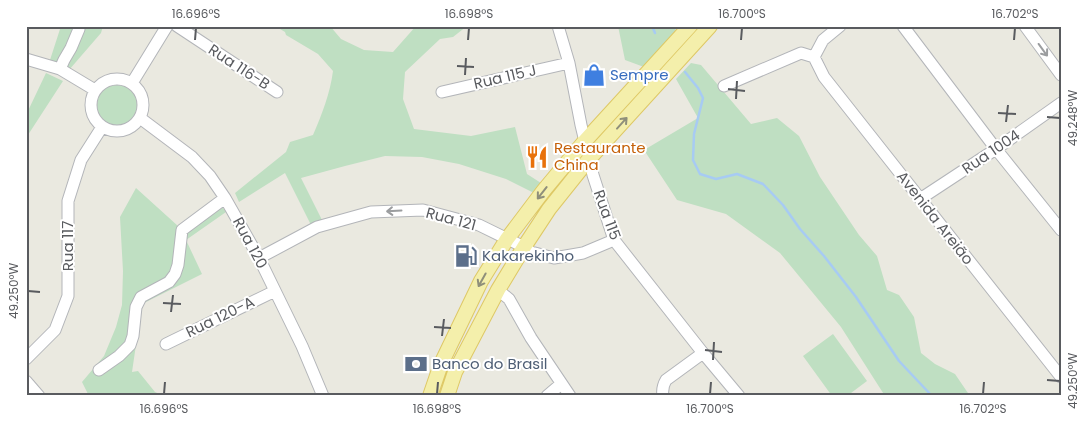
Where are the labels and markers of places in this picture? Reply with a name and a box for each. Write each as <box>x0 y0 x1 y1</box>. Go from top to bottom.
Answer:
shop icon: Sempre <box>581 62 607 88</box>
place label: Sempre <box>610 64 669 85</box>
place label: Restaurante China <box>554 137 646 175</box>
restaurant icon: Restaurante China <box>524 144 550 170</box>
fuel station icon: Kakarekinho <box>453 243 479 269</box>
place label: Kakarekinho <box>482 245 574 266</box>
bank icon: Banco do Brasil <box>403 351 429 377</box>
place label: Banco do Brasil <box>432 353 548 374</box>

